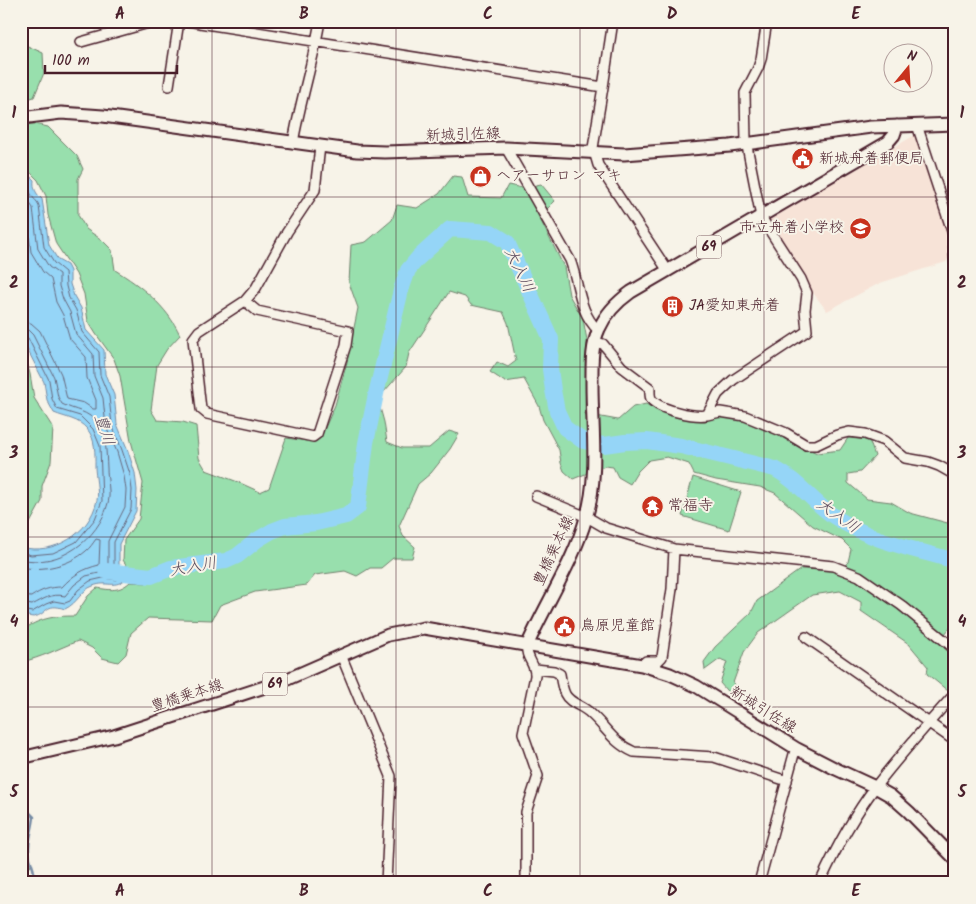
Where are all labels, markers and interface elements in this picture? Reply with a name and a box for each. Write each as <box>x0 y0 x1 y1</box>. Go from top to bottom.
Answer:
text: A <box>115 2 125 27</box>
text: B <box>299 2 309 27</box>
text: C <box>483 2 493 27</box>
text: D <box>667 2 678 27</box>
text: E <box>852 2 862 27</box>
scale bar <box>45 42 178 74</box>
north arrow <box>884 42 934 92</box>
text: N <box>904 45 919 68</box>
text: 100 m <box>52 49 90 73</box>
text: 1 <box>12 101 17 126</box>
text: 1 <box>960 101 965 126</box>
street label: 新城引佐線 <box>425 122 501 148</box>
public building icon: 新城舟着郵便局 <box>791 147 815 171</box>
place label: 新城舟着郵便局 <box>819 147 924 171</box>
shop icon: ヘアーサロン マキ <box>468 164 492 188</box>
place label: ヘアーサロン マキ <box>496 164 622 188</box>
place label: 市立舟着小学校 <box>739 216 844 240</box>
school or university icon: 市立舟着小学校 <box>848 216 872 240</box>
road number: 69 <box>696 236 722 258</box>
water label: 大入川 <box>497 243 541 297</box>
text: 2 <box>9 271 19 296</box>
text: 2 <box>957 271 967 296</box>
building icon: JA愛知東舟着 <box>661 294 685 318</box>
place label: JA愛知東舟着 <box>689 294 780 318</box>
water label: 豊川 <box>87 411 121 449</box>
text: 3 <box>9 441 19 466</box>
text: 3 <box>957 441 967 466</box>
water label: 大入川 <box>811 492 865 540</box>
temple icon: 常福寺 <box>640 494 664 518</box>
place label: 常福寺 <box>668 494 713 518</box>
street label: 豊橋乗本線 <box>527 512 581 590</box>
water label: 大入川 <box>167 551 219 583</box>
text: 4 <box>10 610 19 635</box>
text: 4 <box>958 610 967 635</box>
public building icon: 鳥原児童館 <box>552 614 576 638</box>
place label: 鳥原児童館 <box>580 614 655 638</box>
road number: 69 <box>262 672 288 696</box>
street label: 豊橋乗本線 <box>148 673 226 719</box>
street label: 新城引佐線 <box>725 680 801 740</box>
text: 5 <box>9 780 20 805</box>
text: 5 <box>957 780 968 805</box>
text: A <box>115 879 125 904</box>
text: B <box>299 879 309 904</box>
text: C <box>483 879 493 904</box>
text: D <box>667 879 678 904</box>
text: E <box>852 879 862 904</box>

